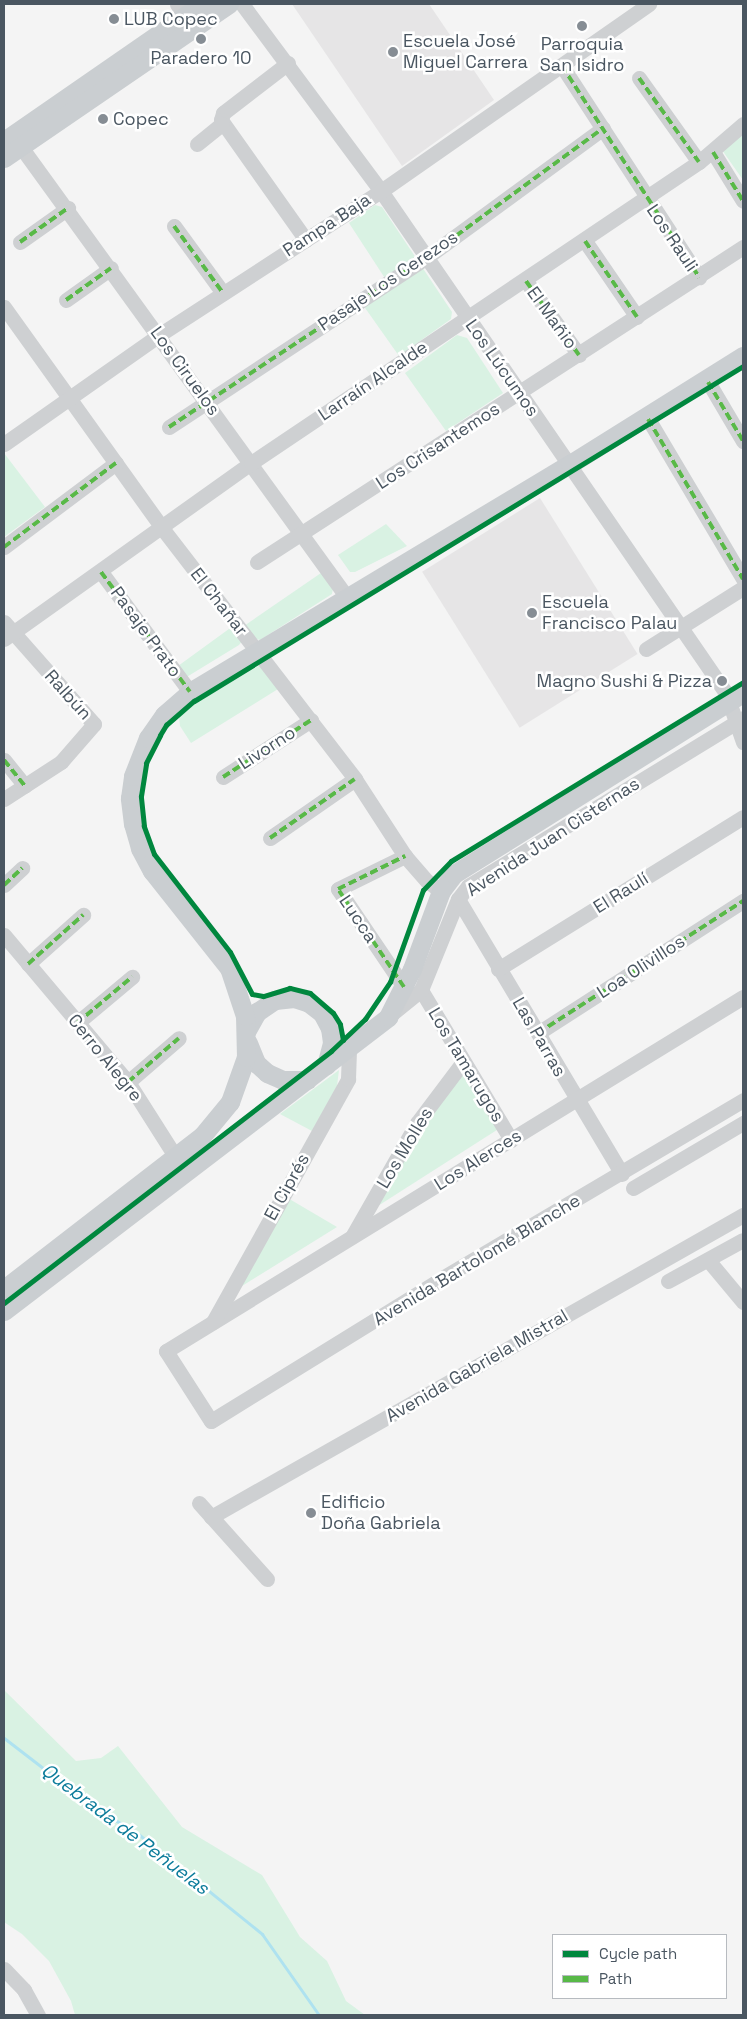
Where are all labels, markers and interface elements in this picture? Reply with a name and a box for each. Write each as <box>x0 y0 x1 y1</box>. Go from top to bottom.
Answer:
place label: LUB Copec <box>124 8 218 30</box>
marker: LUB Copec <box>108 13 120 25</box>
marker: Parroquia San Isidro <box>576 20 588 32</box>
place label: Escuela José Miguel Carrera <box>403 31 528 74</box>
marker: Paradero 10 <box>195 33 207 45</box>
place label: Parroquia San Isidro <box>540 34 624 76</box>
marker: Escuela José Miguel Carrera <box>387 46 399 58</box>
place label: Paradero 10 <box>150 47 252 69</box>
place label: Copec <box>113 108 169 130</box>
marker: Copec <box>97 113 109 125</box>
street label: Pampa Baja <box>279 189 375 261</box>
street label: Los Rauli <box>642 200 702 276</box>
street label: Pasaje Los Cerezos <box>314 226 462 336</box>
street label: El Mañio <box>522 283 582 353</box>
street label: Los Lúcumos <box>461 315 543 421</box>
street label: Los Ciruelos <box>146 322 224 420</box>
street label: Larraín Alcalde <box>314 336 432 426</box>
street label: Los Crisantemos <box>372 398 504 494</box>
street label: El Chañar <box>186 564 252 640</box>
street label: Pasaje Prato <box>106 583 186 681</box>
place label: Escuela Francisco Palau <box>542 592 677 634</box>
marker: Escuela Francisco Palau <box>526 607 538 619</box>
street label: Ralbún <box>40 666 96 724</box>
place label: Magno Sushi & Pizza <box>537 670 712 692</box>
marker: Magno Sushi & Pizza <box>716 675 728 687</box>
street label: Livorno <box>234 722 300 774</box>
street label: Avenida Juan Cisternas <box>463 773 643 901</box>
street label: El Raulí <box>590 868 652 918</box>
street label: Lucca <box>334 891 382 947</box>
street label: Loa Olivillos <box>593 931 689 1003</box>
street label: Las Parras <box>508 993 570 1081</box>
street label: Los Tamarugos <box>423 1004 509 1126</box>
street label: Cerro Alegre <box>63 1010 147 1106</box>
street label: Los Molles <box>372 1104 438 1192</box>
street label: Los Alerces <box>430 1125 526 1195</box>
street label: El Ciprés <box>260 1150 314 1224</box>
street label: Avenida Bartolomé Blanche <box>370 1190 584 1330</box>
street label: Avenida Gabriela Mistral <box>382 1305 572 1427</box>
place label: Edificio Doña Gabriela <box>321 1492 441 1535</box>
marker: Edificio Doña Gabriela <box>305 1507 317 1519</box>
water label: Quebrada de Peñuelas <box>37 1759 213 1899</box>
legend <box>552 1934 727 1999</box>
text: Cycle path <box>599 1944 677 1963</box>
text: Path <box>599 1969 632 1988</box>

